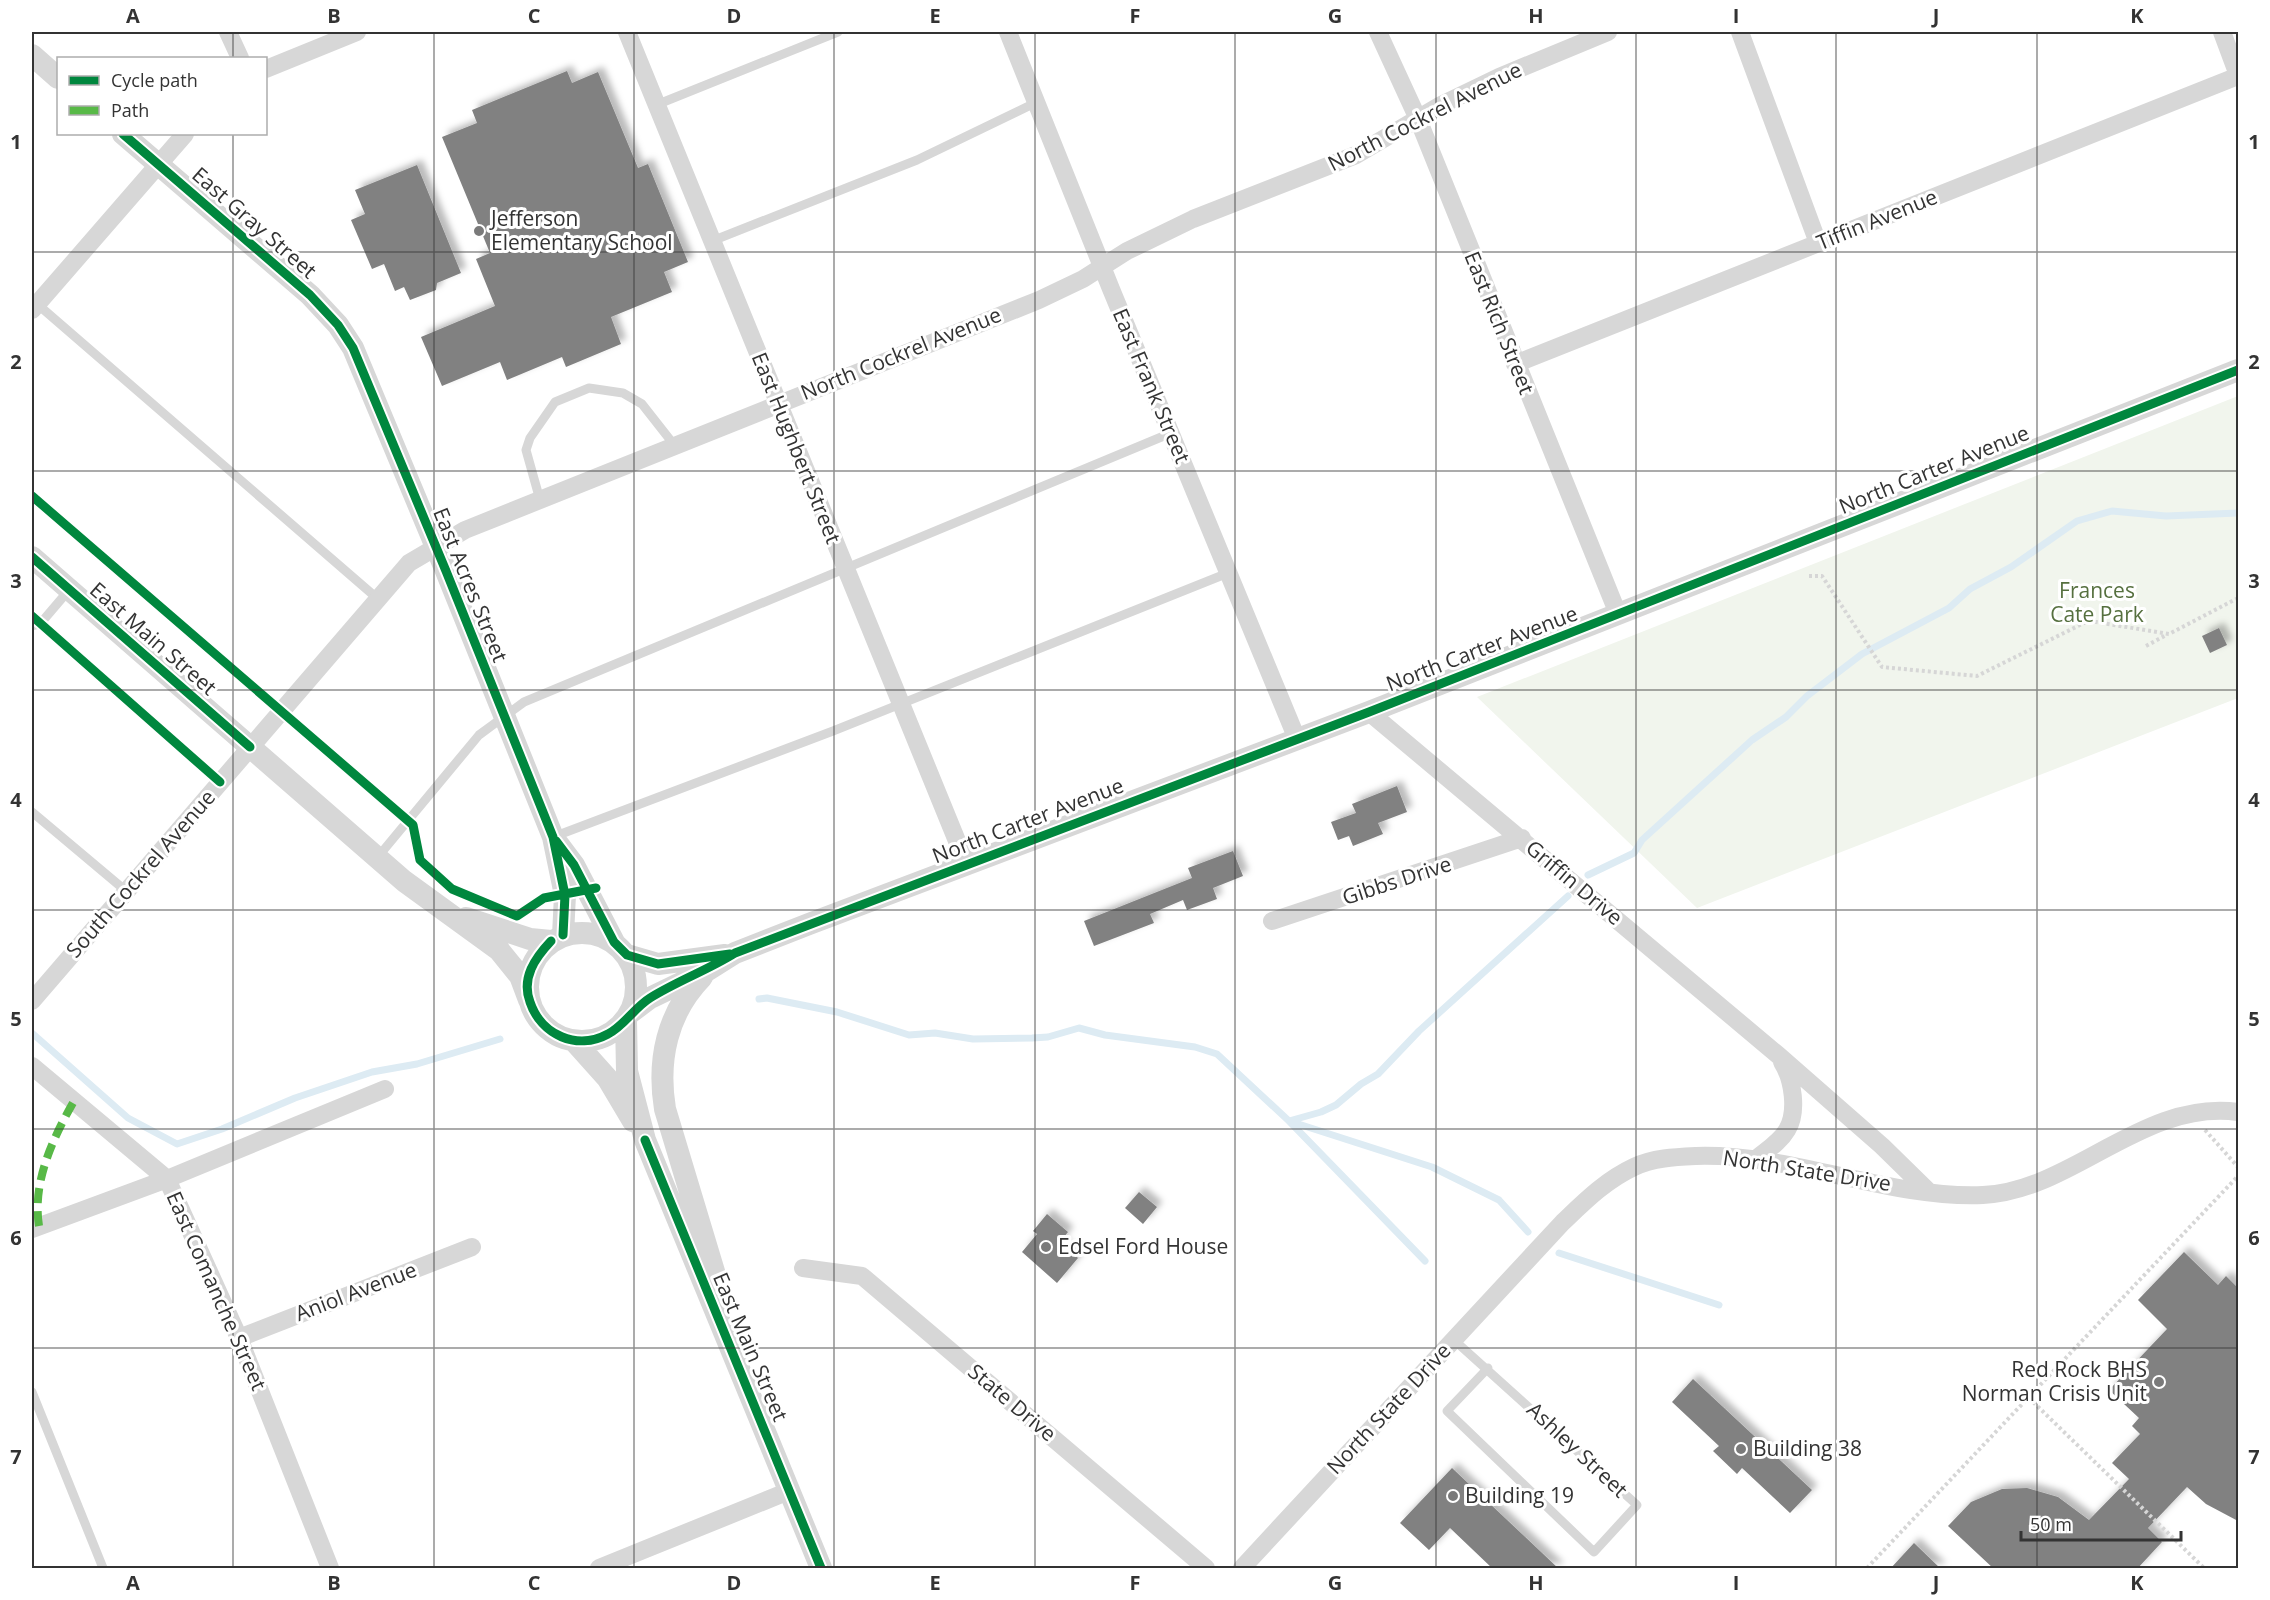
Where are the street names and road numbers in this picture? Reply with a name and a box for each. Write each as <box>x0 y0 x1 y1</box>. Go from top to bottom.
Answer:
street label: North Cockrel Avenue <box>1323 55 1526 177</box>
street label: East Gray Street <box>186 160 323 284</box>
street label: Tiffin Avenue <box>1812 182 1941 256</box>
street label: East Rich Street <box>1459 247 1541 398</box>
street label: North Cockrel Avenue <box>796 300 1005 406</box>
street label: East Frank Street <box>1107 304 1197 467</box>
street label: East Hughbert Street <box>746 348 848 547</box>
street label: North Carter Avenue <box>1834 418 2033 520</box>
street label: East Acres Street <box>427 503 515 666</box>
street label: East Main Street <box>84 575 223 701</box>
street label: North Carter Avenue <box>1382 599 1581 697</box>
street label: North Carter Avenue <box>928 771 1127 869</box>
street label: South Cockrel Avenue <box>59 783 221 963</box>
street label: Griffin Drive <box>1520 833 1629 931</box>
street label: Gibbs Drive <box>1339 849 1455 911</box>
street label: North State Drive <box>1721 1143 1893 1197</box>
street label: East Comanche Street <box>160 1187 273 1394</box>
street label: Aniol Avenue <box>291 1255 420 1327</box>
street label: East Main Street <box>707 1268 795 1425</box>
street label: North State Drive <box>1320 1337 1456 1480</box>
street label: State Drive <box>963 1357 1063 1447</box>
street label: Ashley Street <box>1521 1395 1634 1503</box>

